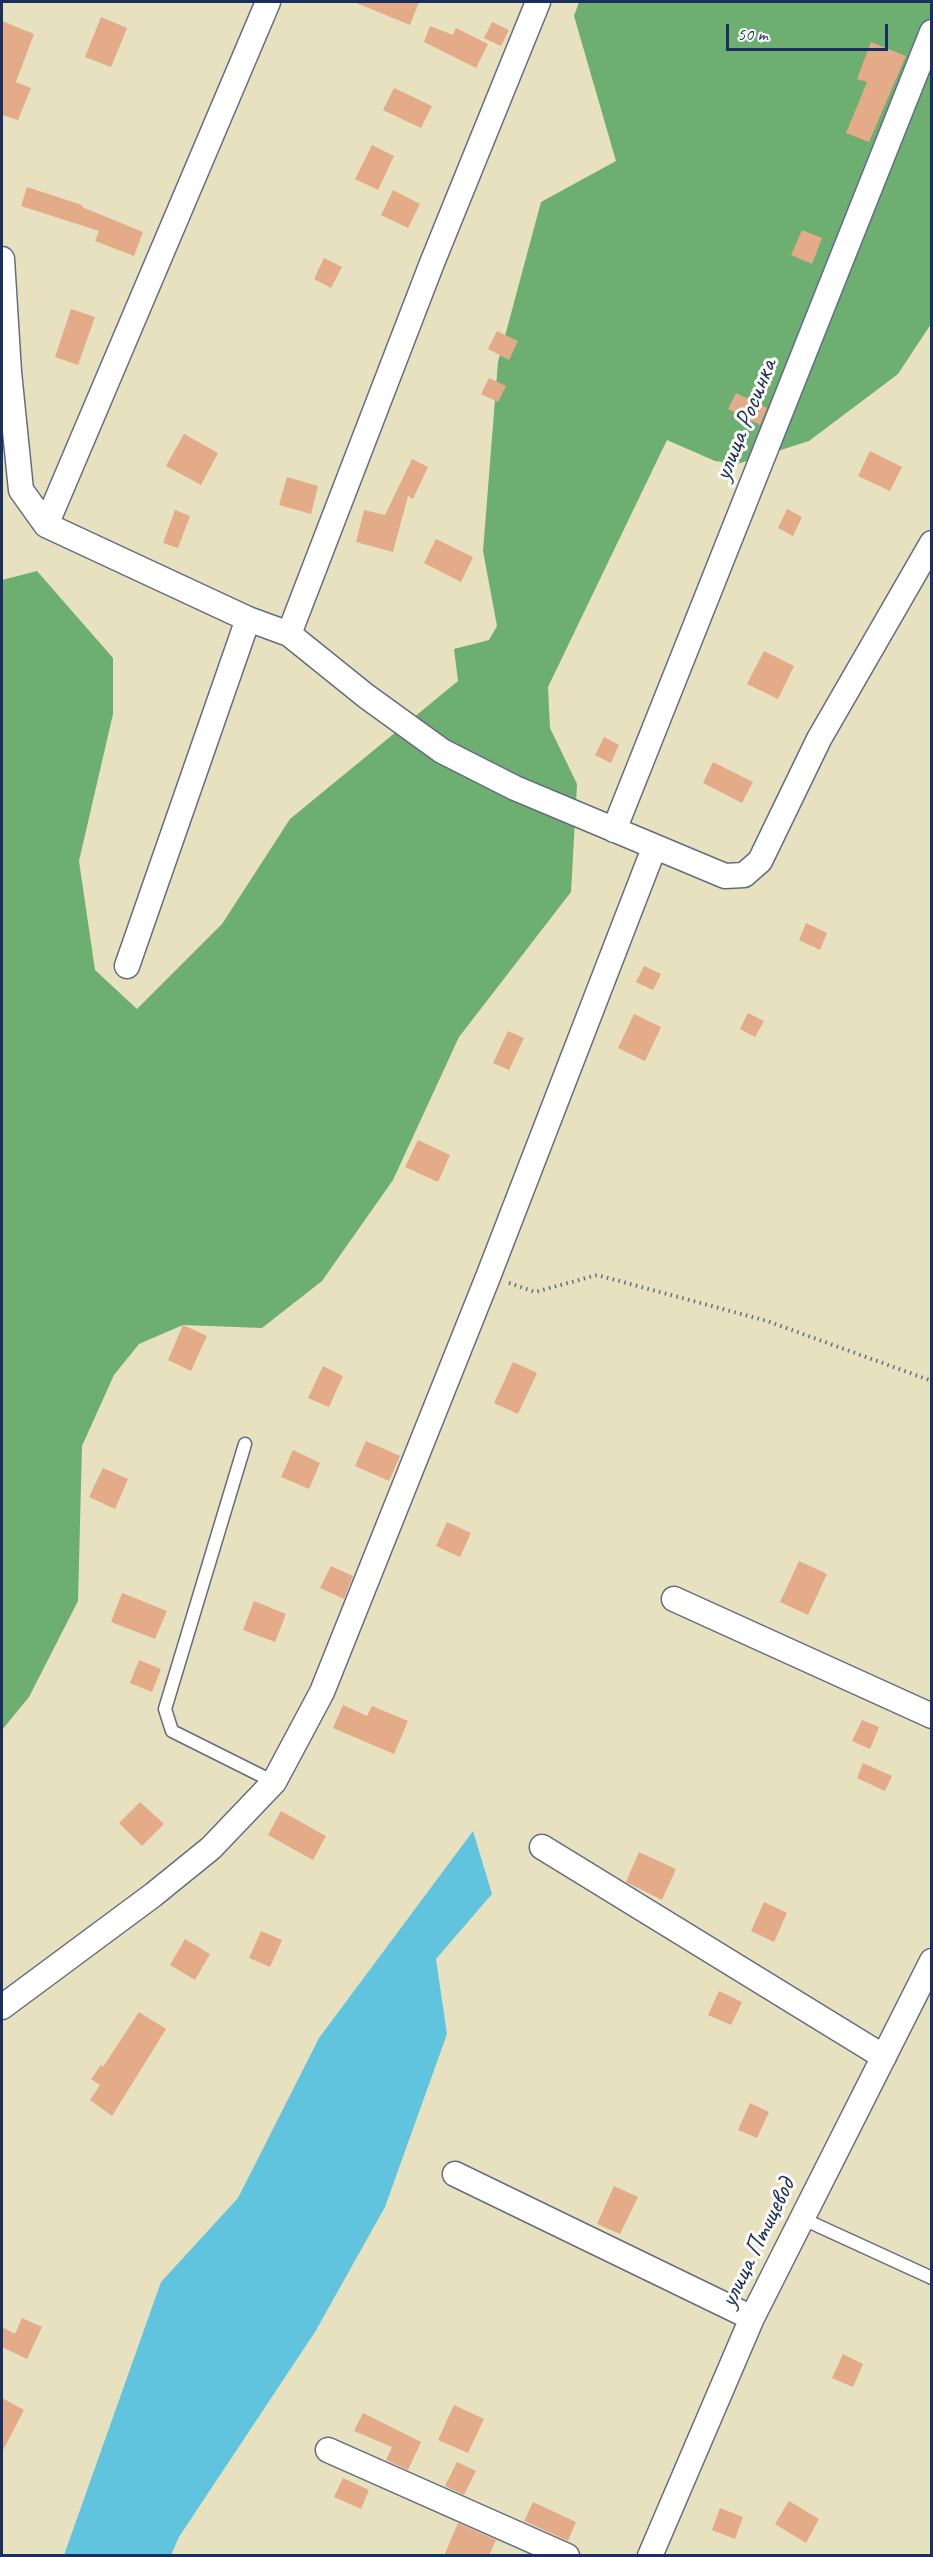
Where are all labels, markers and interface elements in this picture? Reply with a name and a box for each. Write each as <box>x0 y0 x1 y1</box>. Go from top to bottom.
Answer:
scale bar <box>729 12 891 50</box>
text: 50 m <box>737 23 768 45</box>
street label: улица Росинка <box>708 355 784 485</box>
street label: улица Птицевод <box>713 2173 803 2313</box>

